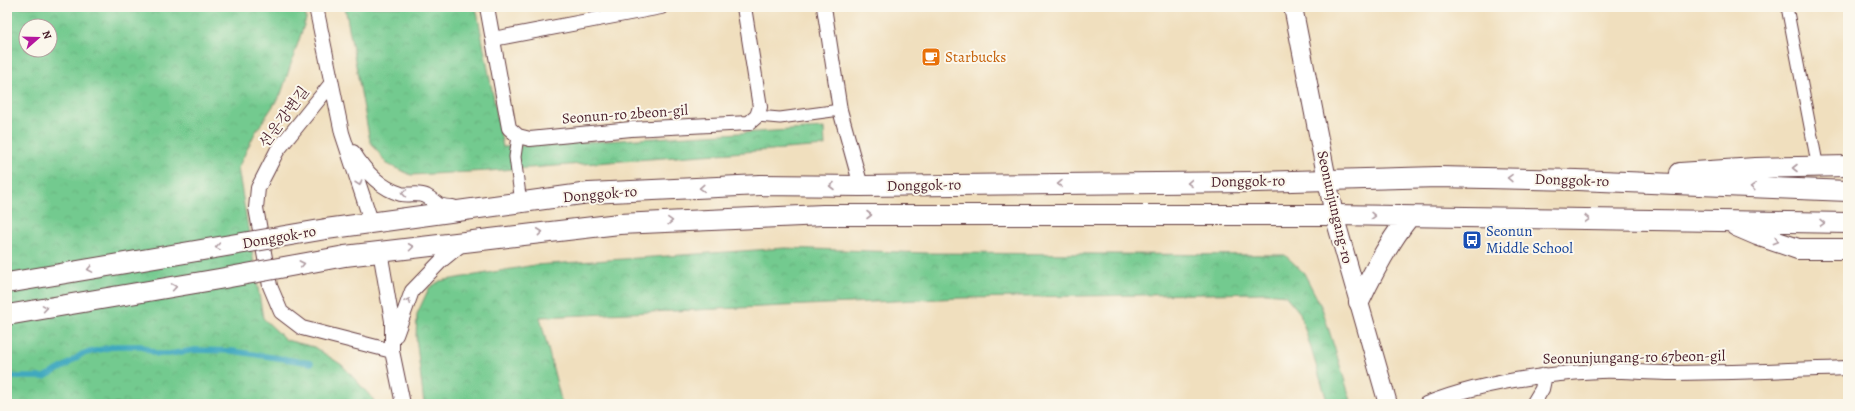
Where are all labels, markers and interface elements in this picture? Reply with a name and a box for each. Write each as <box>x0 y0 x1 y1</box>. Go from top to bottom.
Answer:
north arrow <box>18 18 58 58</box>
text: N <box>39 28 55 41</box>
cafe icon: Starbucks <box>920 46 942 68</box>
place label: Starbucks <box>945 47 1006 67</box>
street label: 선운강변길 <box>254 82 314 152</box>
street label: Seonun-ro 2beon-gil <box>561 100 689 128</box>
street label: Seonunjungang-ro <box>1312 149 1358 265</box>
one-way arrow <box>1792 164 1798 172</box>
street label: Donggok-ro <box>1534 169 1610 191</box>
street label: Donggok-ro <box>1211 170 1285 192</box>
street label: Donggok-ro <box>887 174 961 196</box>
one-way arrow <box>1507 174 1513 183</box>
one-way arrow <box>1187 178 1193 187</box>
one-way arrow <box>354 180 362 187</box>
one-way arrow <box>1057 180 1063 188</box>
street label: Donggok-ro <box>562 181 638 207</box>
one-way arrow <box>829 182 835 190</box>
one-way arrow <box>699 183 705 192</box>
one-way arrow <box>1750 183 1756 192</box>
one-way arrow <box>400 189 407 198</box>
one-way arrow <box>866 211 872 219</box>
one-way arrow <box>1370 212 1376 220</box>
one-way arrow <box>1584 215 1590 223</box>
one-way arrow <box>667 217 673 226</box>
one-way arrow <box>1819 219 1825 227</box>
street label: Donggok-ro <box>241 221 317 253</box>
place label: Seonun Middle School <box>1486 221 1573 258</box>
one-way arrow <box>537 228 543 237</box>
bus stop icon: Seonun Middle School <box>1461 229 1483 251</box>
one-way arrow <box>1772 236 1779 245</box>
one-way arrow <box>215 242 221 251</box>
one-way arrow <box>408 243 414 252</box>
one-way arrow <box>298 260 305 268</box>
one-way arrow <box>87 264 93 273</box>
one-way arrow <box>171 283 177 292</box>
one-way arrow <box>403 298 411 305</box>
one-way arrow <box>42 304 49 313</box>
street label: Seonunjungang-ro 67beon-gil <box>1543 345 1726 369</box>

